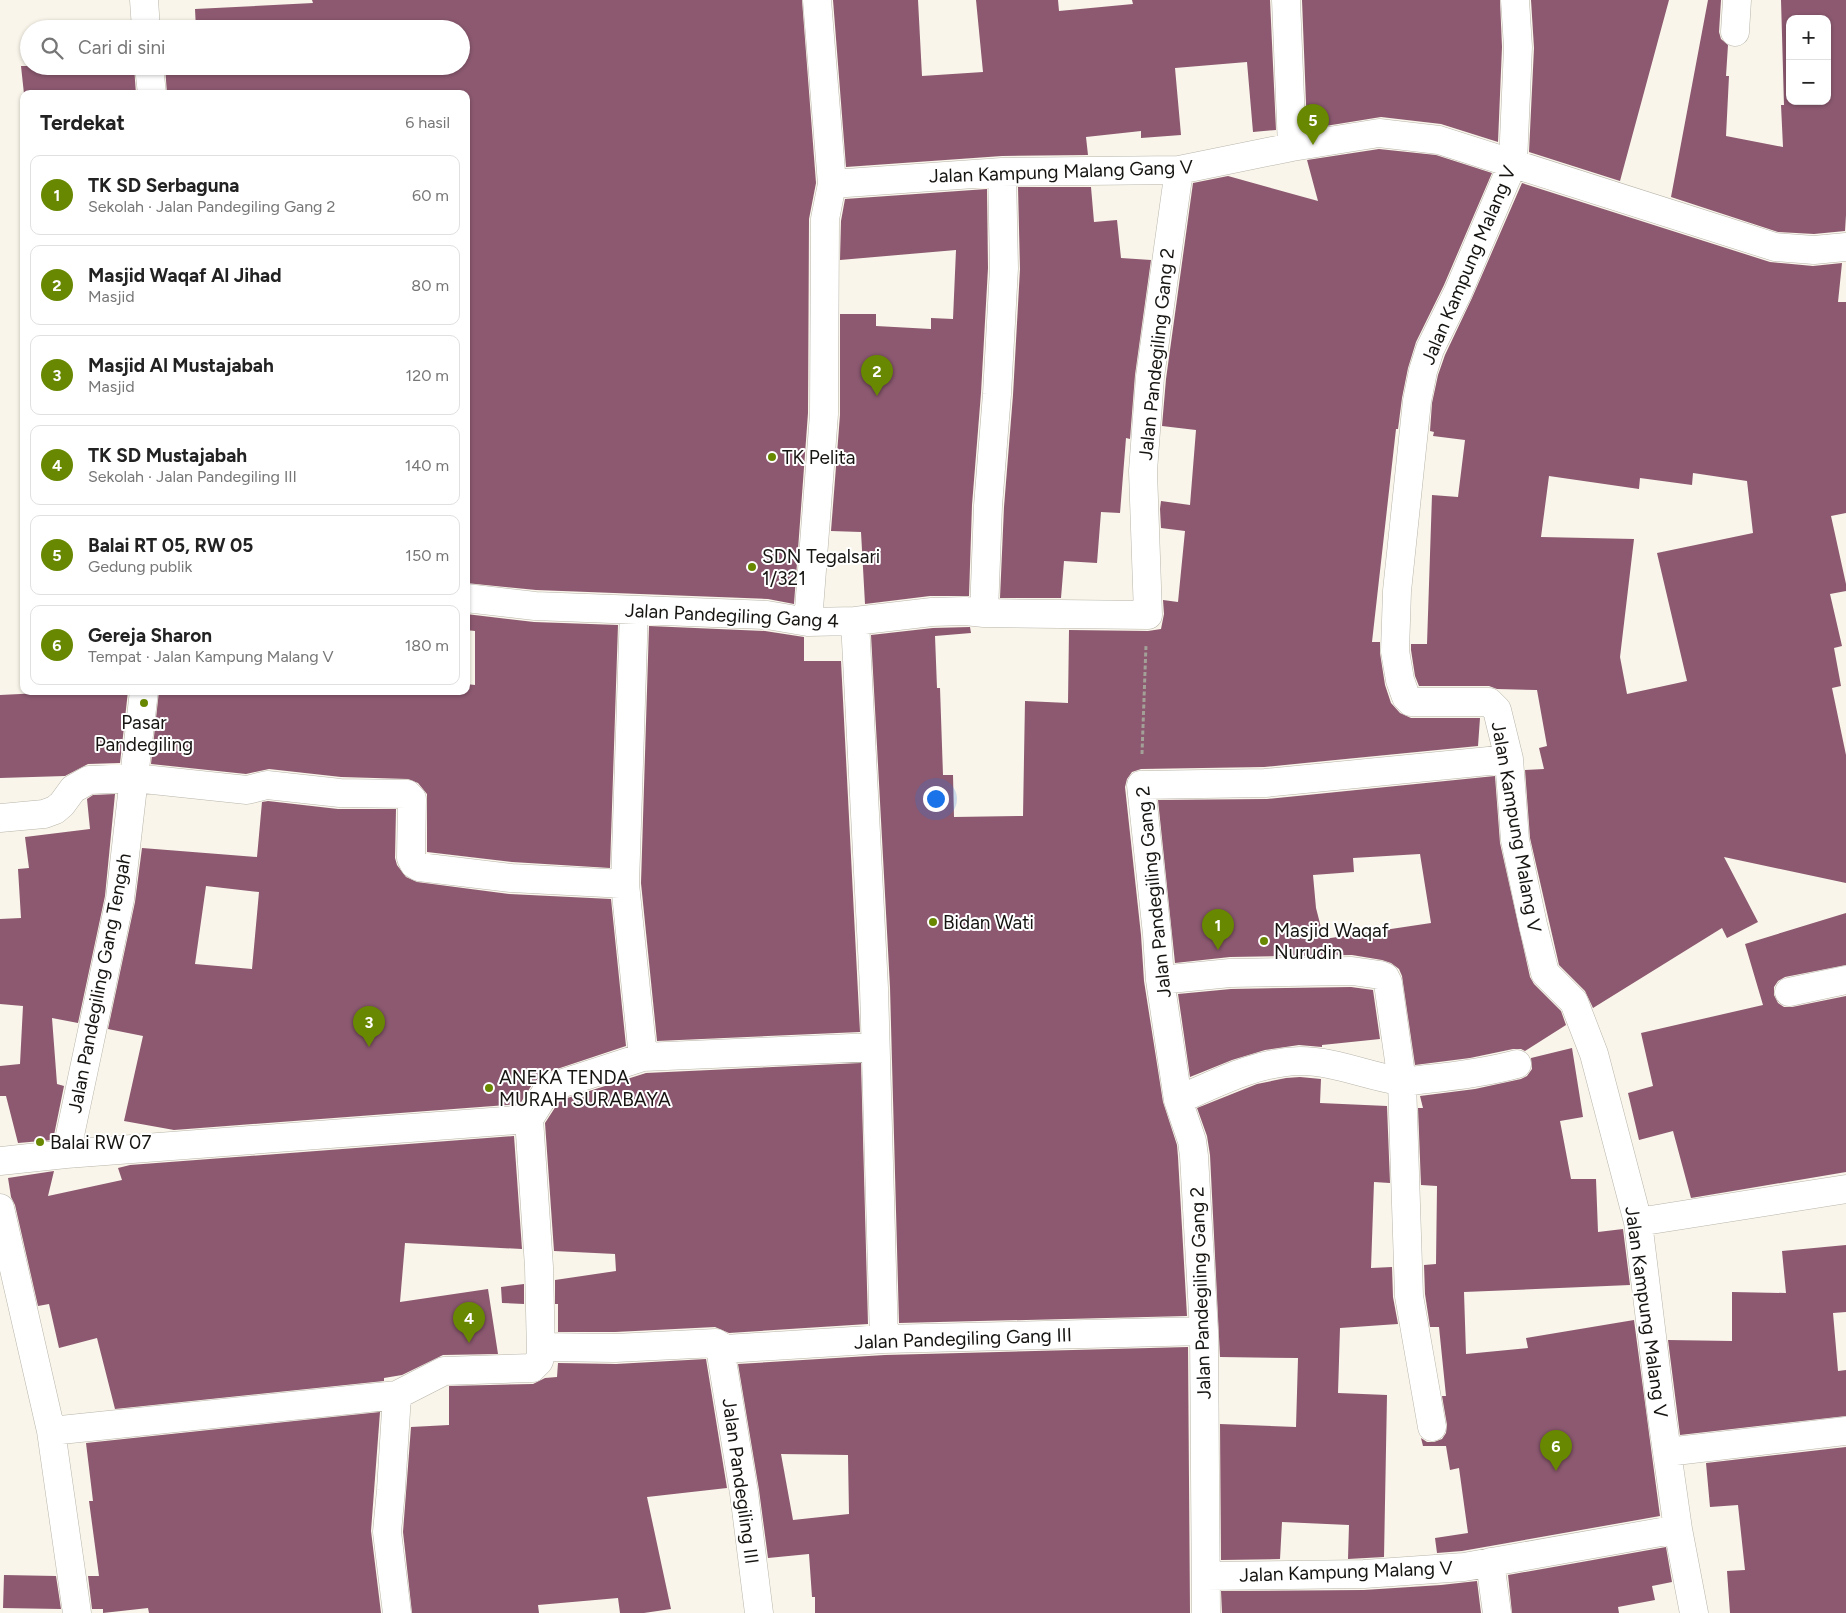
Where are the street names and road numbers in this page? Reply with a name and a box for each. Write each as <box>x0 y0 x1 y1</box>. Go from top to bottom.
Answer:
street label: Jalan Kampung Malang Gang V <box>929 155 1193 188</box>
street label: Jalan Kampung Malang V <box>1416 162 1521 368</box>
street label: Jalan Pandegiling Gang 2 <box>1134 247 1179 461</box>
street label: Jalan Pandegiling Gang 4 <box>624 598 840 633</box>
street label: Jalan Kampung Malang V <box>1487 720 1546 934</box>
street label: Jalan Pandegiling Gang 2 <box>1131 785 1176 999</box>
street label: Jalan Pandegiling Gang Tengah <box>63 851 136 1115</box>
street label: Jalan Pandegiling Gang 2 <box>1185 1186 1216 1400</box>
street label: Jalan Kampung Malang V <box>1620 1205 1673 1419</box>
street label: Jalan Pandegiling Gang III <box>854 1323 1072 1354</box>
street label: Jalan Pandegiling III <box>717 1397 764 1566</box>
street label: Jalan Kampung Malang V <box>1239 1556 1453 1587</box>

